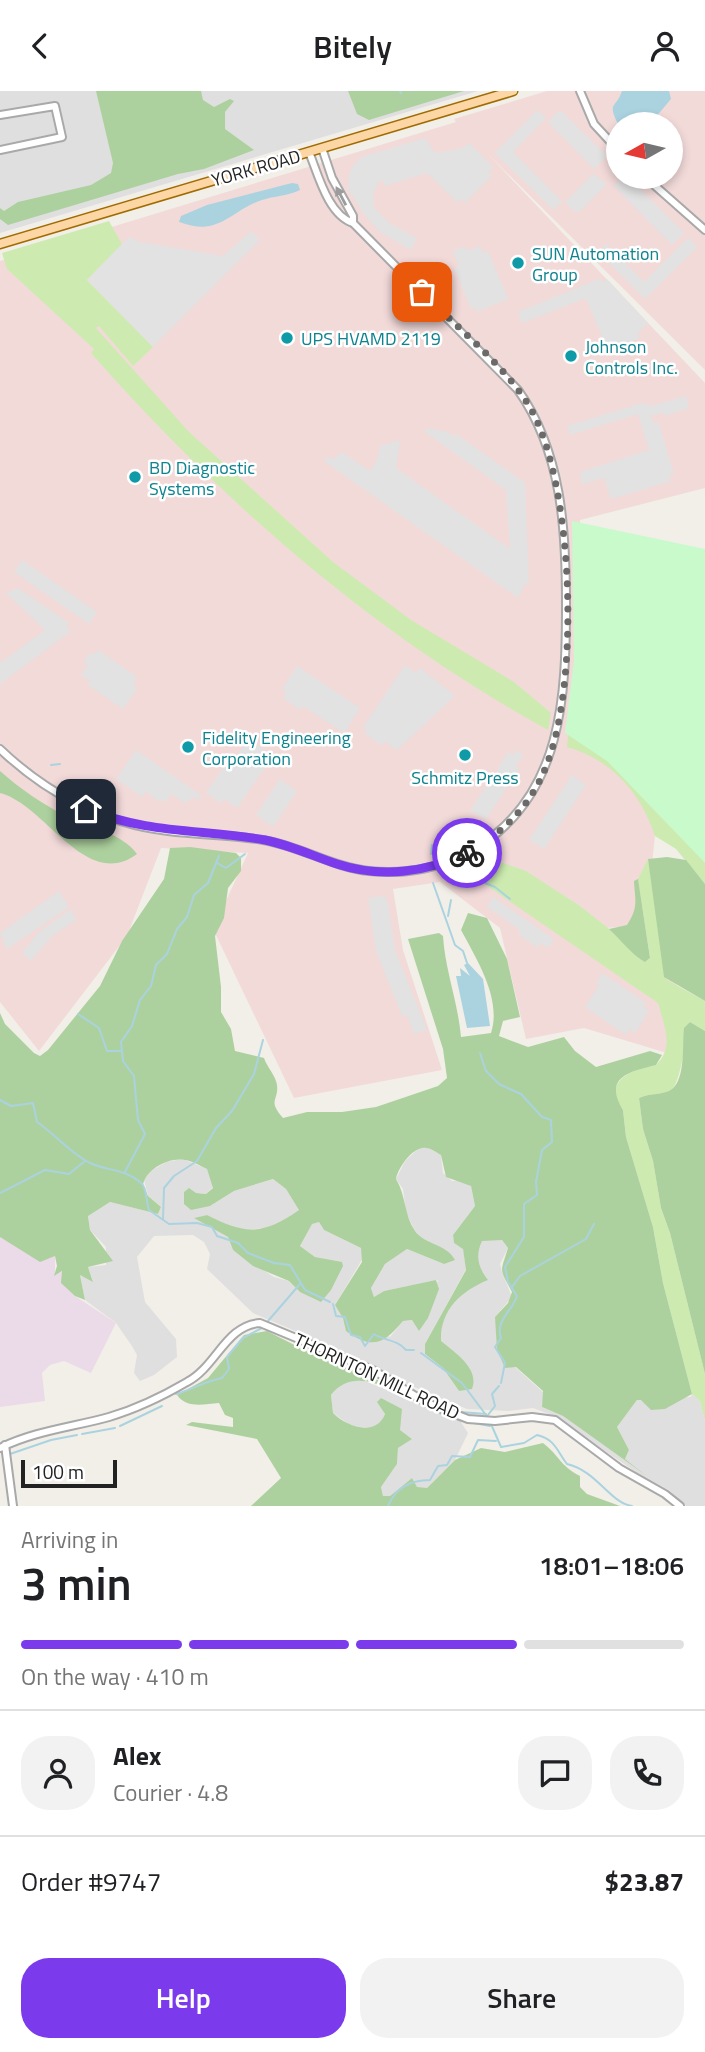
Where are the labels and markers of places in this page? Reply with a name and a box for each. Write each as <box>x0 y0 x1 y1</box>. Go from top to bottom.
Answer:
place label: SUN Automation Group <box>532 240 659 288</box>
marker: SUN Automation Group <box>510 255 526 271</box>
pin <box>392 262 452 322</box>
place label: UPS HVAMD 2119 <box>301 325 441 352</box>
marker: UPS HVAMD 2119 <box>279 330 295 346</box>
place label: Johnson Controls Inc. <box>585 333 678 381</box>
marker: Johnson Controls Inc. <box>563 348 579 364</box>
place label: BD Diagnostic Systems <box>149 454 255 502</box>
marker: BD Diagnostic Systems <box>127 469 143 485</box>
place label: Fidelity Engineering Corporation <box>202 724 351 772</box>
marker: Fidelity Engineering Corporation <box>180 739 196 755</box>
marker: Schmitz Press <box>457 747 473 763</box>
place label: Schmitz Press <box>411 764 519 791</box>
pin <box>56 779 116 839</box>

